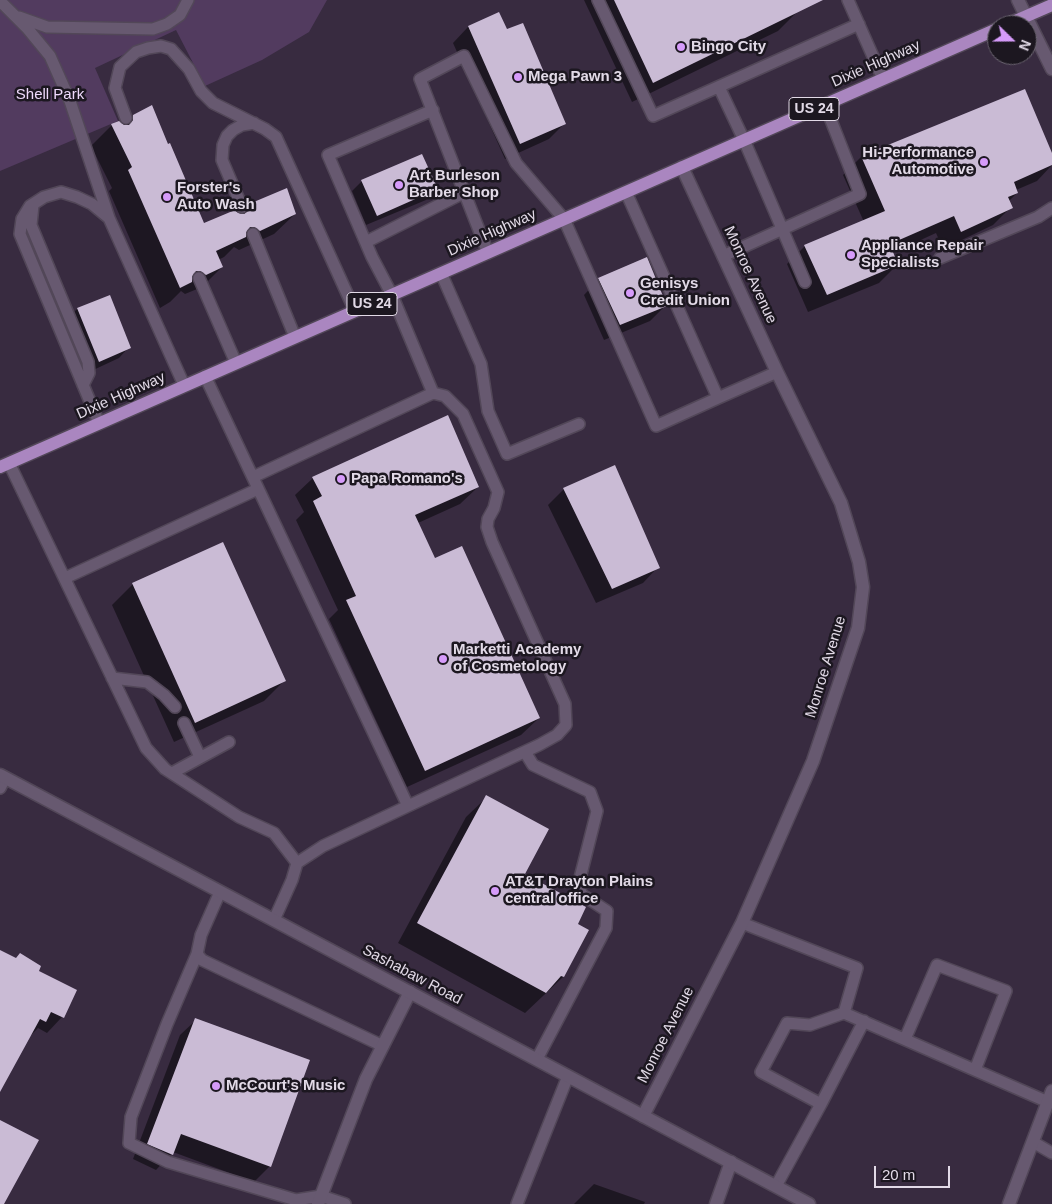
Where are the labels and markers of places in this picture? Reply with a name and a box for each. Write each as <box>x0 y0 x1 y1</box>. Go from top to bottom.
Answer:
place label: Bingo City <box>691 38 766 56</box>
marker: Bingo City <box>675 41 687 53</box>
place label: Mega Pawn 3 <box>528 68 622 86</box>
marker: Mega Pawn 3 <box>512 71 524 83</box>
place label: Hi-Performance Automotive <box>862 144 974 179</box>
marker: Hi-Performance Automotive <box>978 156 990 168</box>
place label: Art Burleson Barber Shop <box>409 167 500 202</box>
place label: Forster's Auto Wash <box>177 179 255 214</box>
marker: Art Burleson Barber Shop <box>393 179 405 191</box>
marker: Forster's Auto Wash <box>161 191 173 203</box>
place label: Appliance Repair Specialists <box>861 237 984 272</box>
marker: Appliance Repair Specialists <box>845 249 857 261</box>
place label: Genisys Credit Union <box>640 275 730 310</box>
marker: Genisys Credit Union <box>624 287 636 299</box>
place label: Papa Romano's <box>351 470 463 488</box>
marker: Papa Romano's <box>335 473 347 485</box>
place label: Marketti Academy of Cosmetology <box>453 641 581 676</box>
marker: Marketti Academy of Cosmetology <box>437 653 449 665</box>
place label: AT&T Drayton Plains central office <box>505 873 653 908</box>
marker: AT&T Drayton Plains central office <box>489 885 501 897</box>
place label: McCourt's Music <box>226 1077 345 1095</box>
marker: McCourt's Music <box>210 1080 222 1092</box>

